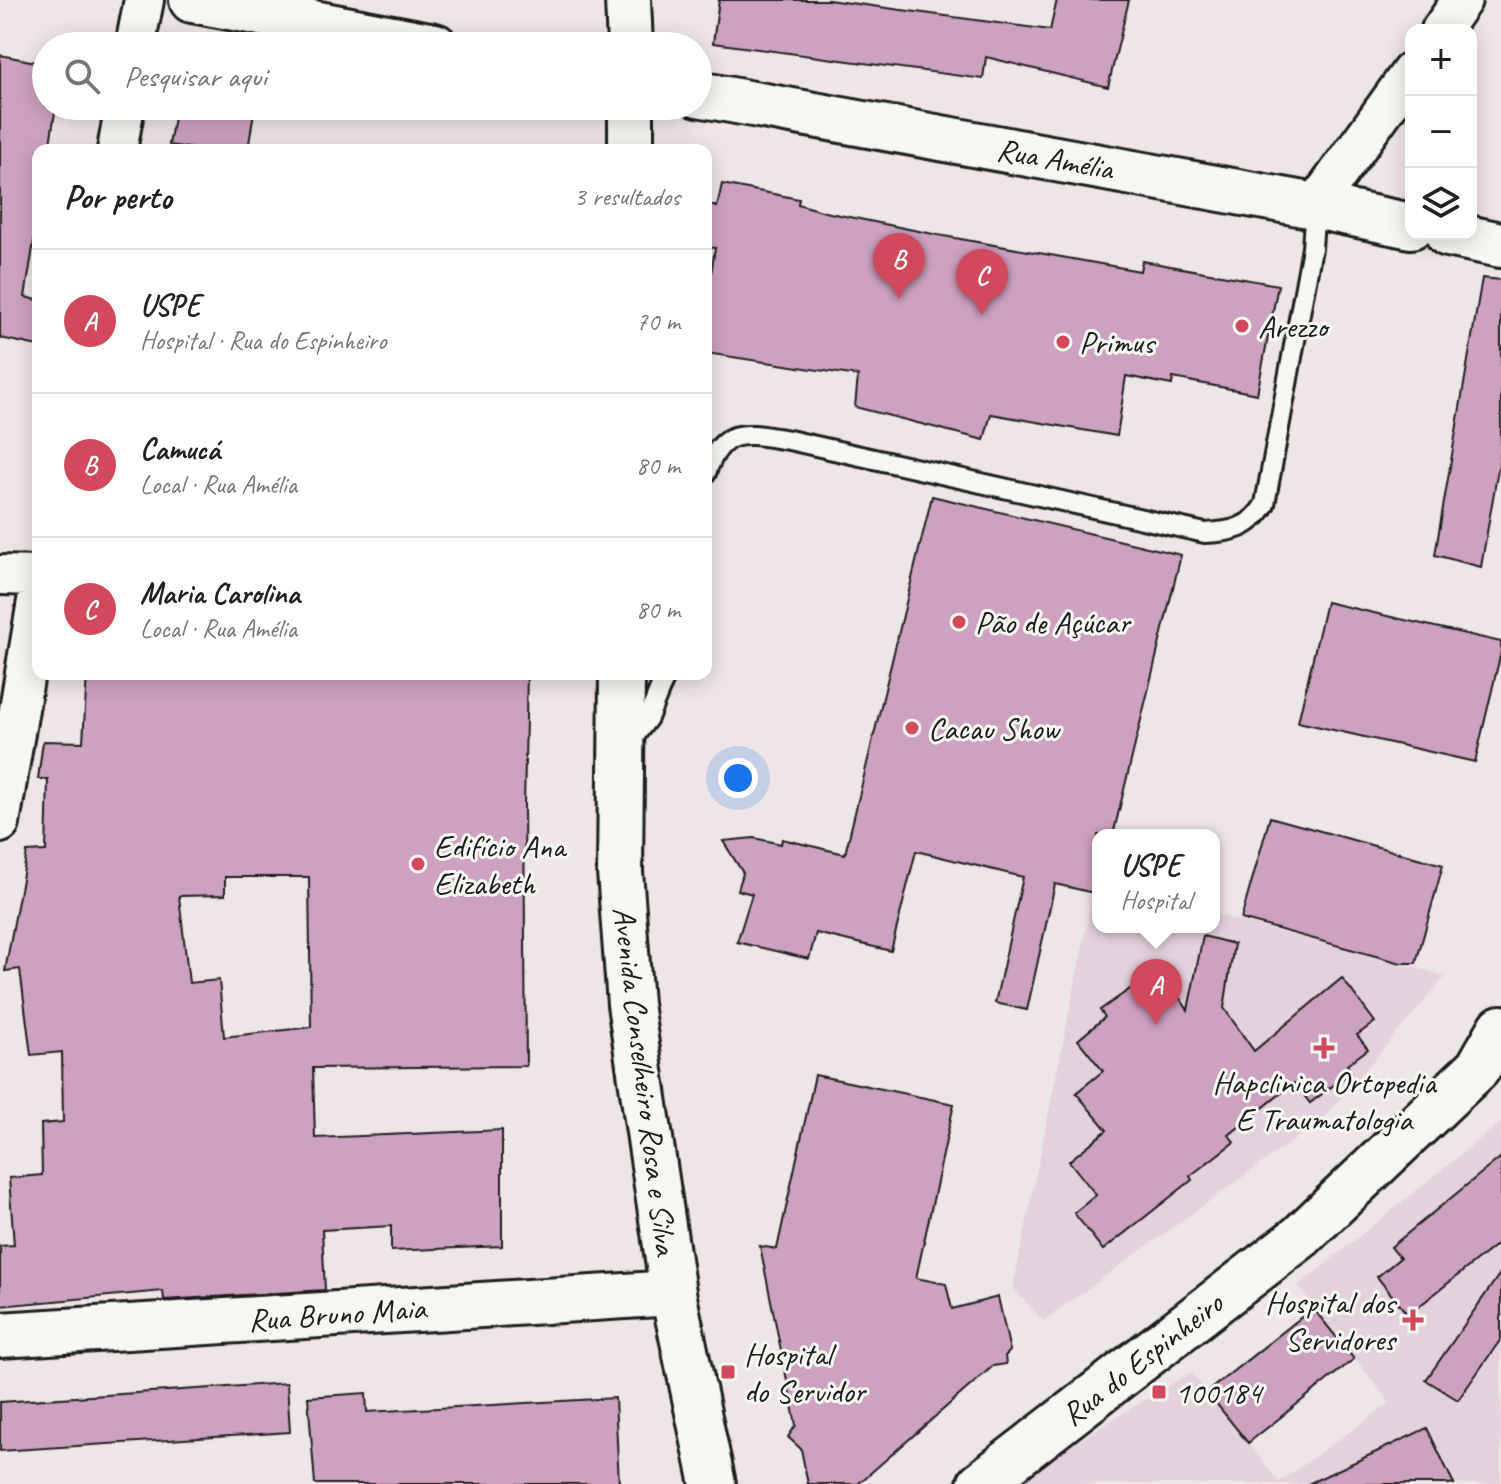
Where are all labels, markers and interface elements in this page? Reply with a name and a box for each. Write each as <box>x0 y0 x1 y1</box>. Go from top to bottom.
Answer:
map controls <box>1405 24 1477 240</box>
button: + <box>1405 24 1477 96</box>
search box <box>32 32 712 120</box>
icon: search <box>60 54 104 98</box>
text: Pesquisar aqui <box>124 57 267 95</box>
button: − <box>1405 96 1477 168</box>
street label: Rua Amélia <box>994 129 1118 190</box>
button: layers <box>1405 168 1477 240</box>
text: Por perto <box>64 175 172 218</box>
text: 3 resultados <box>574 180 680 213</box>
pin: B <box>873 233 925 299</box>
pin: C <box>956 249 1008 315</box>
text: USPE <box>140 286 200 324</box>
text: A <box>83 305 97 338</box>
text: 70 m <box>636 305 680 338</box>
place label: Arezzo <box>1258 306 1331 347</box>
marker: Arezzo <box>1233 317 1251 335</box>
place label: Primus <box>1079 322 1157 363</box>
text: Hospital · Rua do Espinheiro <box>140 324 386 357</box>
marker: Primus <box>1054 333 1072 351</box>
text: Camucá <box>140 430 220 468</box>
text: B <box>83 449 97 482</box>
text: 80 m <box>636 449 680 482</box>
text: Local · Rua Amélia <box>140 468 297 501</box>
text: Maria Carolina <box>140 574 300 612</box>
text: C <box>84 593 96 626</box>
text: 80 m <box>636 593 680 626</box>
place label: Pão de Açúcar <box>975 602 1132 643</box>
text: Local · Rua Amélia <box>140 612 297 645</box>
marker: Pão de Açúcar <box>950 613 968 631</box>
place label: Cacau Show <box>928 708 1061 749</box>
marker: Cacau Show <box>903 719 921 737</box>
your location <box>718 758 758 798</box>
place label: Edifício Ana Elizabeth <box>434 826 568 904</box>
popup <box>1092 829 1220 933</box>
text: USPE <box>1120 846 1181 884</box>
marker: Edifício Ana Elizabeth <box>409 855 427 873</box>
text: Hospital <box>1120 884 1192 917</box>
street label: Avenida Conselheiro Rosa e Silva <box>603 905 687 1259</box>
pin: A <box>1130 959 1182 1025</box>
marker: Hapclinica Ortopedia E Traumatologia <box>1313 1037 1335 1059</box>
place label: Hapclinica Ortopedia E Traumatologia <box>1212 1062 1438 1140</box>
street label: Rua do Espinheiro <box>1053 1282 1233 1435</box>
place label: Hospital dos Servidores <box>1265 1282 1398 1360</box>
street label: Rua Bruno Maia <box>247 1287 429 1341</box>
marker: Hospital dos Servidores <box>1402 1309 1424 1331</box>
place label: Hospital do Servidor <box>744 1334 868 1412</box>
marker: Hospital do Servidor <box>719 1363 737 1381</box>
place label: 100184 <box>1175 1372 1265 1413</box>
marker: 100184 <box>1150 1383 1168 1401</box>

